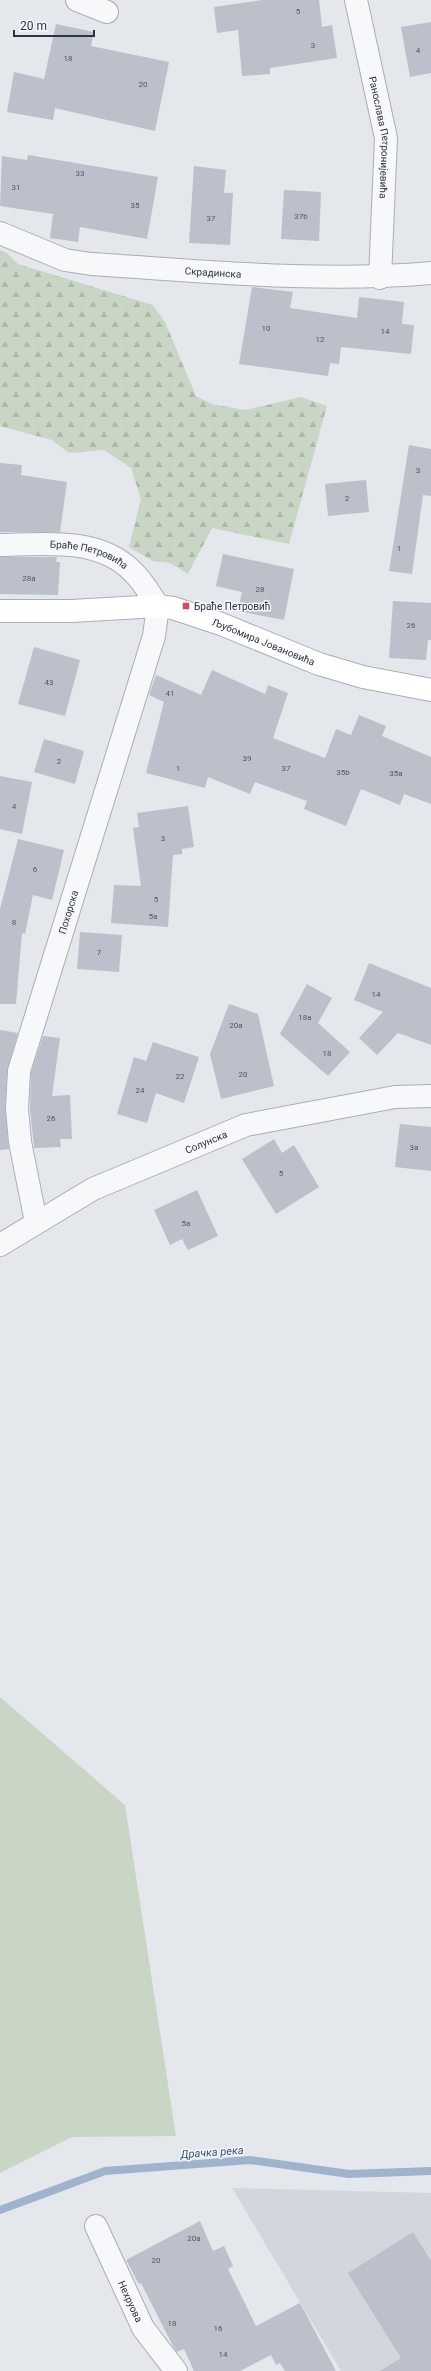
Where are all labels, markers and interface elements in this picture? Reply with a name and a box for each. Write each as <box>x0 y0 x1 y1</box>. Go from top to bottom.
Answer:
house number: 5 <box>296 7 301 16</box>
scale bar <box>14 12 94 38</box>
text: 20 m <box>20 19 47 33</box>
house number: 3 <box>311 41 315 50</box>
house number: 4 <box>416 46 421 55</box>
house number: 18 <box>64 54 73 63</box>
street label: Ранослава Петронијевића <box>367 75 391 199</box>
house number: 20 <box>139 80 148 89</box>
house number: 33 <box>76 169 85 178</box>
house number: 31 <box>12 183 21 192</box>
house number: 35 <box>131 201 140 210</box>
house number: 37b <box>294 212 308 221</box>
house number: 37 <box>207 214 216 223</box>
street label: Скрадинска <box>184 265 242 280</box>
house number: 10 <box>262 324 271 333</box>
house number: 14 <box>381 327 390 336</box>
house number: 12 <box>316 335 325 344</box>
house number: 3 <box>416 466 420 475</box>
house number: 2 <box>345 494 350 503</box>
street label: Браће Петровића <box>50 539 130 571</box>
house number: 1 <box>397 544 401 553</box>
house number: 28a <box>22 574 36 583</box>
house number: 28 <box>256 585 265 594</box>
marker: Браће Петровић <box>181 601 191 611</box>
place label: Браће Петровић <box>194 601 270 612</box>
street label: Љубомира Јовановића <box>211 616 317 668</box>
house number: 26 <box>407 621 416 630</box>
house number: 43 <box>45 678 54 687</box>
house number: 41 <box>166 689 175 698</box>
house number: 39 <box>243 754 252 763</box>
house number: 2 <box>57 757 62 766</box>
house number: 1 <box>176 764 180 773</box>
house number: 37 <box>282 764 291 773</box>
house number: 35b <box>336 768 350 777</box>
house number: 35a <box>389 769 403 778</box>
house number: 4 <box>12 802 17 811</box>
house number: 3 <box>161 834 165 843</box>
house number: 6 <box>33 865 38 874</box>
street label: Похорска <box>57 889 80 935</box>
house number: 5 <box>154 895 159 904</box>
house number: 5a <box>149 912 157 921</box>
house number: 8 <box>12 918 17 927</box>
house number: 7 <box>97 948 102 957</box>
house number: 14 <box>372 990 381 999</box>
house number: 18a <box>298 1013 312 1022</box>
house number: 20a <box>229 1021 243 1030</box>
house number: 18 <box>323 1049 332 1058</box>
house number: 20 <box>239 1070 248 1079</box>
house number: 22 <box>176 1072 185 1081</box>
house number: 24 <box>136 1086 145 1095</box>
house number: 26 <box>47 1114 56 1123</box>
street label: Солунска <box>183 1129 229 1156</box>
house number: 3a <box>410 1143 418 1152</box>
house number: 5 <box>279 1169 284 1178</box>
house number: 5a <box>182 1219 190 1228</box>
water label: Драчка река <box>179 2144 244 2161</box>
house number: 20a <box>187 2234 201 2243</box>
house number: 20 <box>152 2256 161 2265</box>
street label: Нехруова <box>116 2279 145 2324</box>
house number: 18 <box>168 2319 177 2328</box>
house number: 16 <box>214 2324 223 2333</box>
house number: 14 <box>219 2350 228 2359</box>

